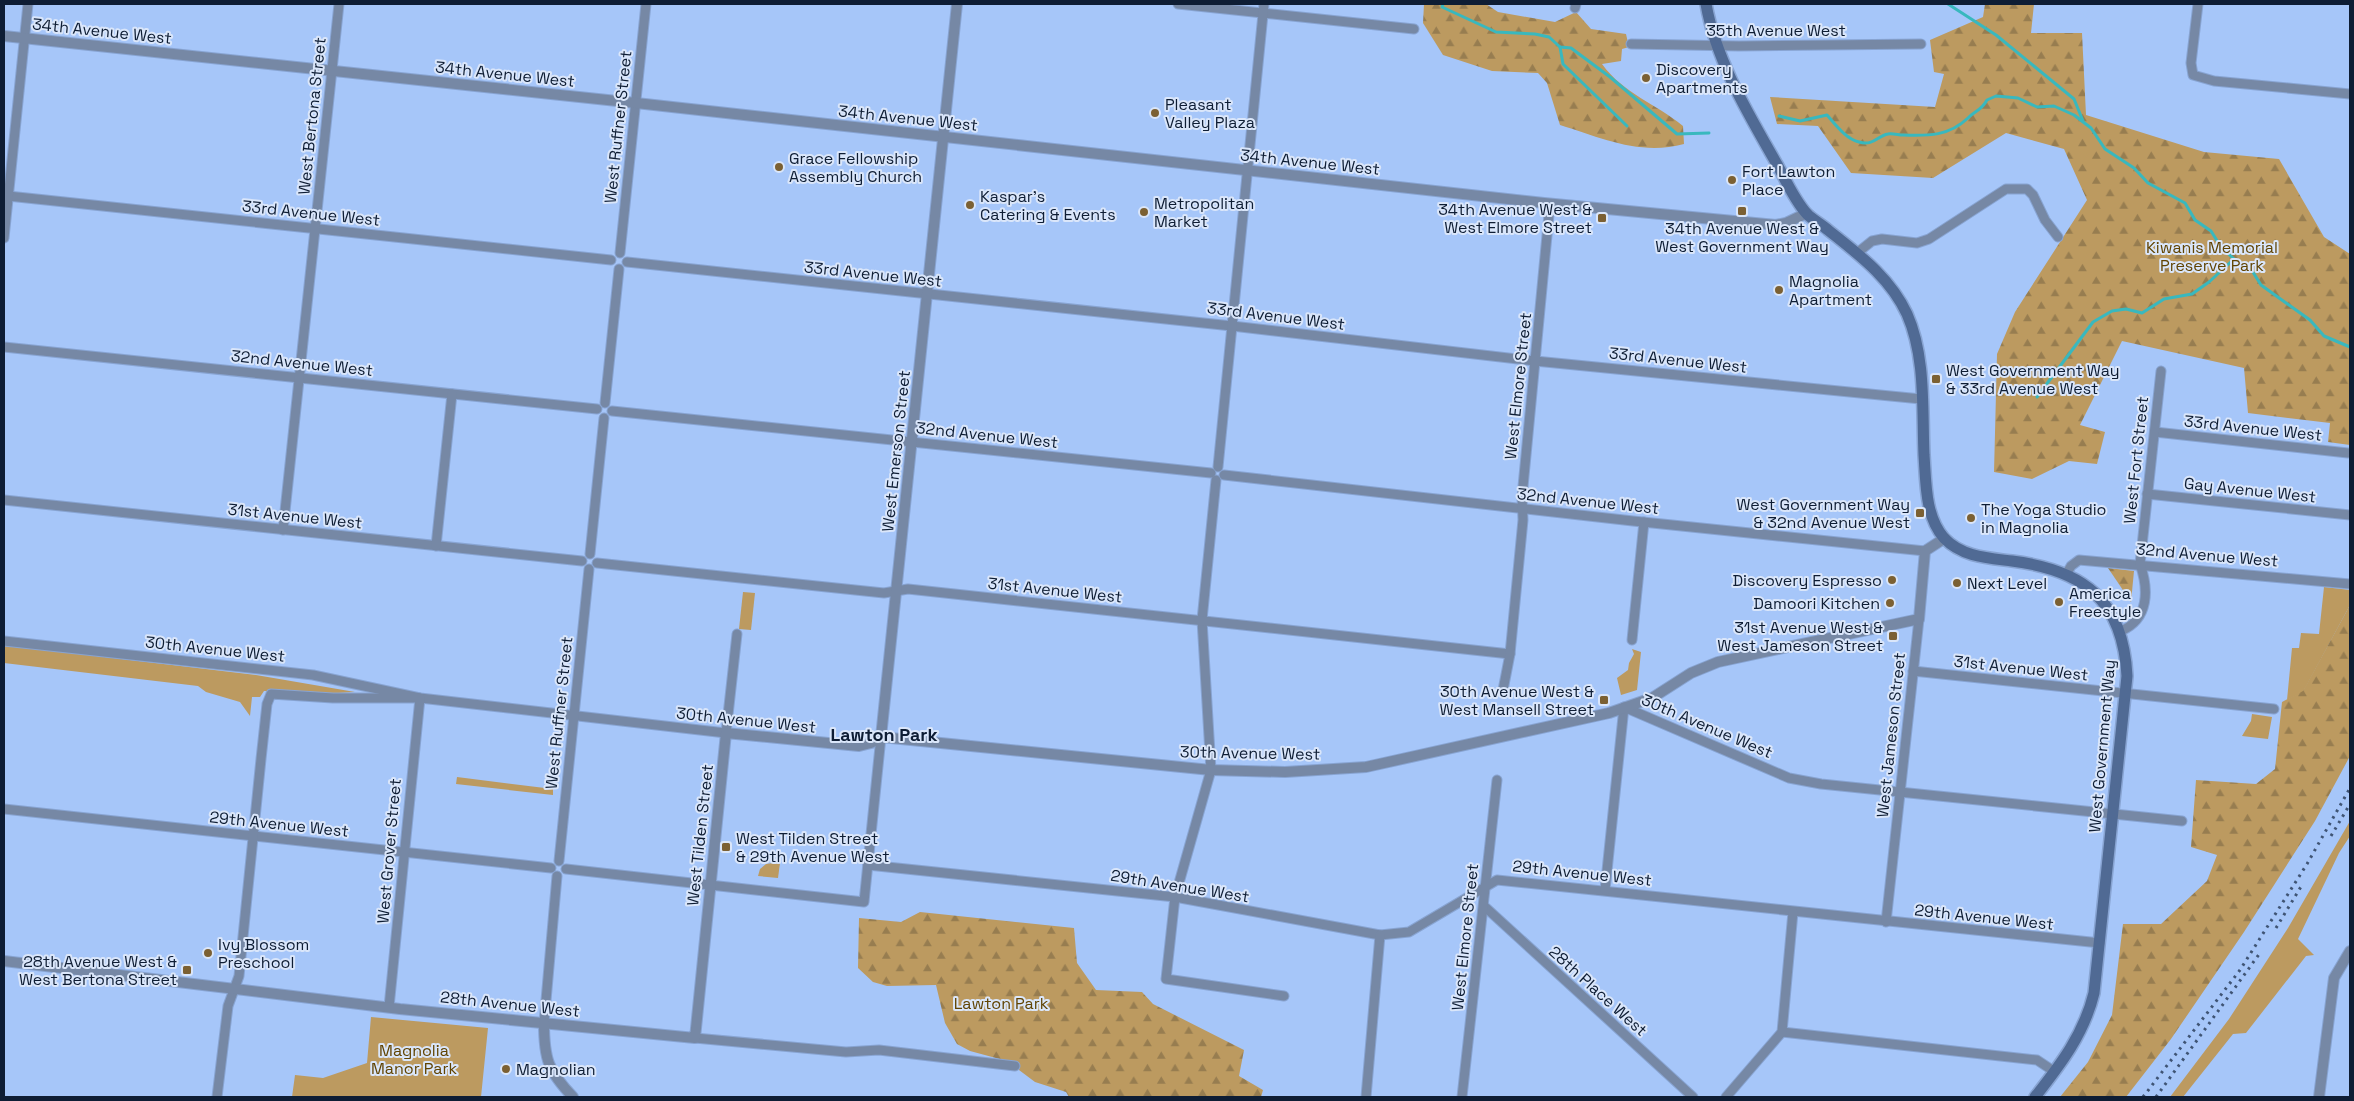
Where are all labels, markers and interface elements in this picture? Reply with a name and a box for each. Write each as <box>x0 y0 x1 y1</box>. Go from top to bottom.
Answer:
street label: 34th Avenue West <box>31 13 173 49</box>
street label: 35th Avenue West <box>1706 20 1846 41</box>
street label: West Bertona Street <box>293 36 331 196</box>
street label: West Ruffner Street <box>600 50 636 204</box>
street label: 34th Avenue West <box>434 56 576 92</box>
place label: Discovery Apartments <box>1656 59 1748 98</box>
marker: Discovery Apartments <box>1640 72 1652 84</box>
place label: Pleasant Valley Plaza <box>1165 94 1255 133</box>
street label: 34th Avenue West <box>837 100 979 136</box>
marker: Pleasant Valley Plaza <box>1149 107 1161 119</box>
street label: 34th Avenue West <box>1239 144 1381 180</box>
place label: Grace Fellowship Assembly Church <box>789 148 922 187</box>
marker: Grace Fellowship Assembly Church <box>773 161 785 173</box>
place label: Fort Lawton Place <box>1742 161 1835 200</box>
marker: Fort Lawton Place <box>1726 174 1738 186</box>
place label: Kaspar's Catering & Events <box>980 186 1116 225</box>
place label: Metropolitan Market <box>1154 193 1254 232</box>
street label: 33rd Avenue West <box>241 195 381 231</box>
marker: Kaspar's Catering & Events <box>964 199 976 211</box>
place label: 34th Avenue West & West Elmore Street <box>1438 199 1592 238</box>
marker: 34th Avenue West & West Government Way <box>1736 205 1748 217</box>
marker: Metropolitan Market <box>1138 206 1150 218</box>
marker: 34th Avenue West & West Elmore Street <box>1596 212 1608 224</box>
place label: 34th Avenue West & West Government Way <box>1655 218 1829 257</box>
park label: Kiwanis Memorial Preserve Park <box>2146 237 2278 276</box>
street label: 33rd Avenue West <box>803 256 943 292</box>
place label: Magnolia Apartment <box>1789 271 1872 310</box>
marker: Magnolia Apartment <box>1773 284 1785 296</box>
street label: 33rd Avenue West <box>1206 297 1346 335</box>
street label: West Elmore Street <box>1500 311 1536 461</box>
street label: 33rd Avenue West <box>1608 342 1748 378</box>
street label: 32nd Avenue West <box>230 345 374 381</box>
place label: West Government Way & 33rd Avenue West <box>1946 360 2120 399</box>
street label: West Emerson Street <box>877 369 915 533</box>
marker: West Government Way & 33rd Avenue West <box>1930 373 1942 385</box>
street label: West Fort Street <box>2119 395 2153 525</box>
street label: 33rd Avenue West <box>2183 410 2323 446</box>
street label: 32nd Avenue West <box>915 417 1059 453</box>
street label: Gay Avenue West <box>2183 473 2317 507</box>
street label: 32nd Avenue West <box>1516 483 1660 519</box>
place label: West Government Way & 32nd Avenue West <box>1736 494 1910 533</box>
street label: 31st Avenue West <box>227 499 363 533</box>
place label: The Yoga Studio in Magnolia <box>1981 499 2107 538</box>
marker: West Government Way & 32nd Avenue West <box>1914 507 1926 519</box>
marker: The Yoga Studio in Magnolia <box>1965 512 1977 524</box>
street label: 32nd Avenue West <box>2135 538 2279 572</box>
place label: Discovery Espresso <box>1732 570 1882 591</box>
street label: 31st Avenue West <box>987 573 1123 607</box>
place label: Next Level <box>1967 573 2047 594</box>
marker: Discovery Espresso <box>1886 574 1898 586</box>
marker: Next Level <box>1951 577 1963 589</box>
place label: America Freestyle <box>2069 583 2141 622</box>
place label: Damoori Kitchen <box>1753 593 1880 614</box>
marker: America Freestyle <box>2053 596 2065 608</box>
marker: Damoori Kitchen <box>1884 597 1896 609</box>
place label: 31st Avenue West & West Jameson Street <box>1717 617 1883 656</box>
marker: 31st Avenue West & West Jameson Street <box>1887 630 1899 642</box>
street label: 30th Avenue West <box>144 631 286 667</box>
street label: West Ruffner Street <box>541 636 577 790</box>
street label: 31st Avenue West <box>1953 651 2089 685</box>
street label: West Jameson Street <box>1872 652 1910 818</box>
street label: West Government Way <box>2084 659 2120 833</box>
place label: 30th Avenue West & West Mansell Street <box>1439 681 1594 720</box>
street label: 30th Avenue West <box>1638 689 1776 763</box>
marker: 30th Avenue West & West Mansell Street <box>1598 694 1610 706</box>
street label: 30th Avenue West <box>675 702 817 738</box>
district label: Lawton Park <box>830 723 938 746</box>
street label: 30th Avenue West <box>1180 741 1320 765</box>
street label: West Tilden Street <box>682 763 718 907</box>
street label: West Grover Street <box>372 778 406 924</box>
street label: 29th Avenue West <box>208 806 350 842</box>
place label: West Tilden Street & 29th Avenue West <box>736 828 890 867</box>
marker: West Tilden Street & 29th Avenue West <box>720 841 732 853</box>
street label: 29th Avenue West <box>1511 855 1653 891</box>
street label: West Elmore Street <box>1447 862 1483 1012</box>
street label: 29th Avenue West <box>1109 865 1251 907</box>
street label: 29th Avenue West <box>1913 899 2055 935</box>
place label: Ivy Blossom Preschool <box>218 934 309 973</box>
street label: 28th Place West <box>1544 941 1652 1041</box>
marker: Ivy Blossom Preschool <box>202 947 214 959</box>
place label: 28th Avenue West & West Bertona Street <box>19 951 177 990</box>
marker: 28th Avenue West & West Bertona Street <box>181 964 193 976</box>
street label: 28th Avenue West <box>439 986 581 1022</box>
park label: Lawton Park <box>954 993 1049 1014</box>
park label: Magnolia Manor Park <box>371 1040 457 1079</box>
place label: Magnolian <box>516 1059 596 1080</box>
marker: Magnolian <box>500 1063 512 1075</box>

